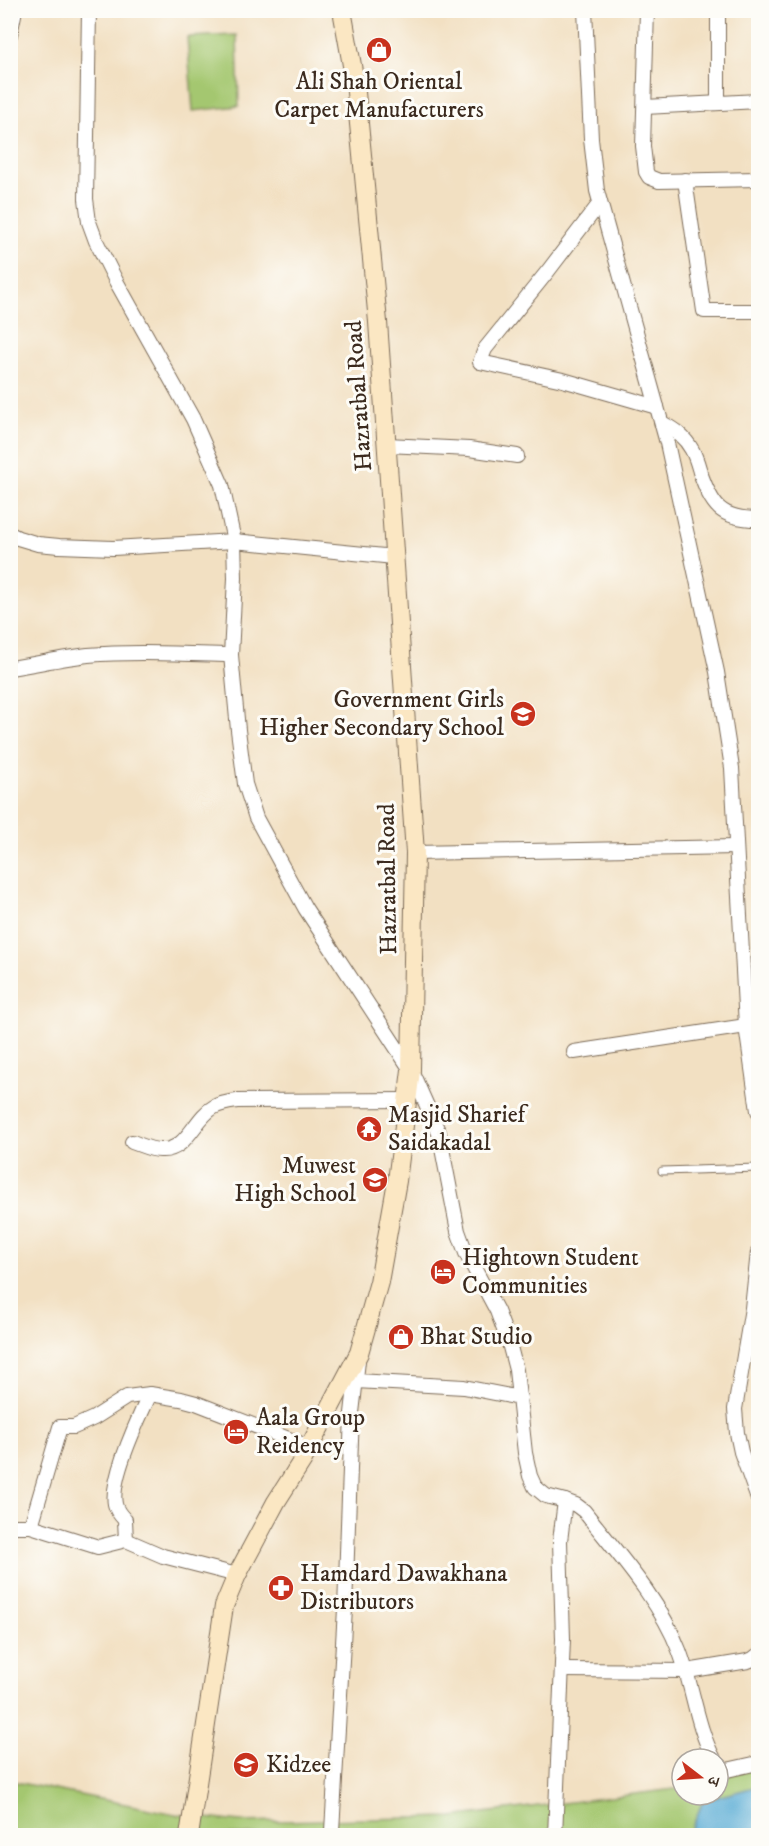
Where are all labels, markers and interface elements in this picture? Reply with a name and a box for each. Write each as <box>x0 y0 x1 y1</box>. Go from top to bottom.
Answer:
shop icon: Ali Shah Oriental Carpet Manufacturers <box>364 35 394 65</box>
place label: Ali Shah Oriental Carpet Manufacturers <box>274 67 484 125</box>
street label: Hazratbal Road <box>339 320 379 472</box>
place label: Government Girls Higher Secondary School <box>259 685 505 743</box>
school or university icon: Government Girls Higher Secondary School <box>508 699 538 729</box>
street label: Hazratbal Road <box>372 803 404 955</box>
place label: Masjid Sharief Saidakadal <box>388 1100 529 1158</box>
temple icon: Masjid Sharief Saidakadal <box>354 1114 384 1144</box>
place label: Muwest High School <box>234 1151 357 1209</box>
school or university icon: Muwest High School <box>360 1165 390 1195</box>
place label: Hightown Student Communities <box>462 1243 639 1301</box>
hotel icon: Hightown Student Communities <box>428 1257 458 1287</box>
shop icon: Bhat Studio <box>386 1322 416 1352</box>
place label: Bhat Studio <box>420 1322 532 1352</box>
place label: Aala Group Reidency <box>256 1403 365 1461</box>
hotel icon: Aala Group Reidency <box>221 1417 251 1447</box>
place label: Hamdard Dawakhana Distributors <box>300 1559 508 1617</box>
pharmacy icon: Hamdard Dawakhana Distributors <box>266 1573 296 1603</box>
north arrow <box>670 1747 730 1807</box>
school or university icon: Kidzee <box>231 1750 261 1780</box>
place label: Kidzee <box>266 1750 331 1780</box>
text: उ <box>702 1773 724 1790</box>

